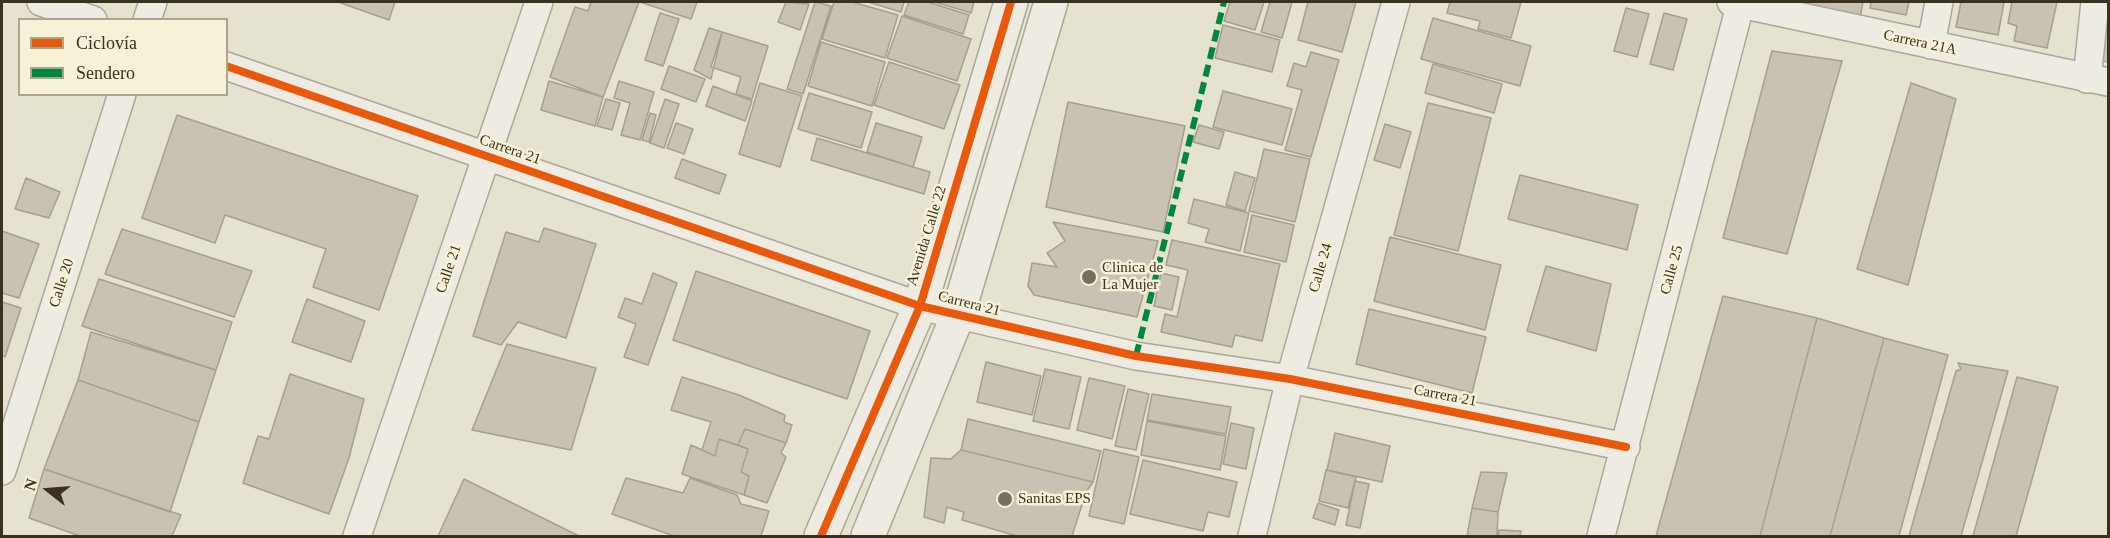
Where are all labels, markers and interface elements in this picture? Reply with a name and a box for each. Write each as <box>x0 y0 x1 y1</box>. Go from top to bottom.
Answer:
legend <box>18 18 228 96</box>
street label: Carrera 21A <box>1882 26 1958 60</box>
text: Ciclovía <box>76 33 137 53</box>
text: Sendero <box>76 63 135 83</box>
street label: Carrera 21 <box>477 131 543 169</box>
street label: Avenida Calle 22 <box>903 184 951 288</box>
street label: Calle 24 <box>1305 241 1337 295</box>
street label: Calle 21 <box>432 242 466 296</box>
street label: Calle 25 <box>1657 243 1687 297</box>
street label: Calle 20 <box>46 256 78 310</box>
place label: Clinica de La Mujer <box>1102 259 1163 294</box>
marker: Clinica de La Mujer <box>1080 268 1098 286</box>
street label: Carrera 21 <box>936 288 1002 320</box>
street label: Carrera 21 <box>1412 381 1478 411</box>
north arrow <box>18 460 78 520</box>
text: N <box>20 477 40 493</box>
marker: Sanitas EPS <box>996 490 1014 508</box>
place label: Sanitas EPS <box>1018 490 1091 508</box>

